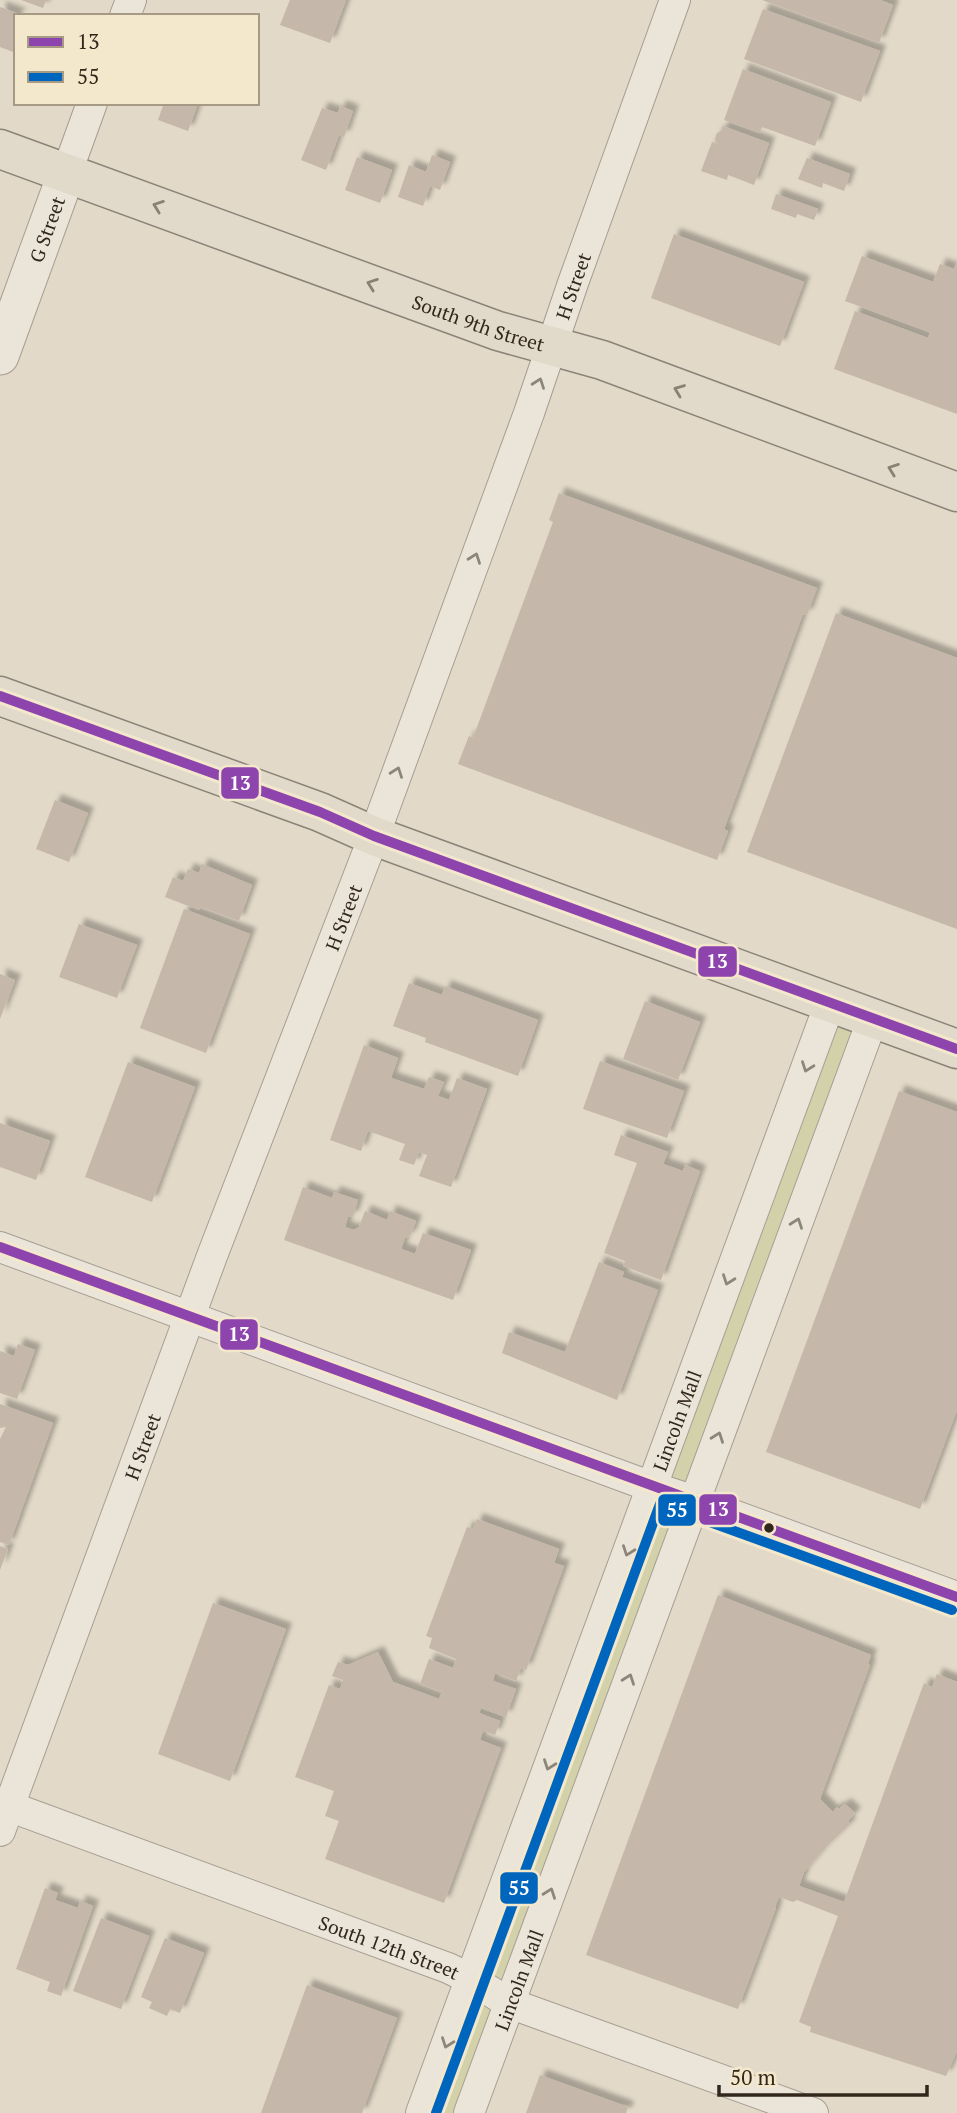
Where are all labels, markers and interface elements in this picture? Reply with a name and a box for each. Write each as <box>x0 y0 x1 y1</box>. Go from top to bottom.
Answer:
legend <box>14 14 259 105</box>
text: 13 <box>77 27 99 55</box>
text: 55 <box>77 62 99 90</box>
street label: G Street <box>23 193 70 266</box>
one-way arrow <box>153 201 165 215</box>
street label: H Street <box>549 249 596 322</box>
one-way arrow <box>367 279 379 293</box>
street label: South 9th Street <box>409 288 547 356</box>
one-way arrow <box>531 377 545 389</box>
one-way arrow <box>674 384 686 398</box>
one-way arrow <box>887 463 899 477</box>
one-way arrow <box>467 553 481 565</box>
line badge: 13 <box>220 766 260 800</box>
one-way arrow <box>389 766 403 778</box>
text: 13 <box>229 770 251 795</box>
street label: H Street <box>319 880 367 954</box>
line badge: 13 <box>697 945 738 978</box>
text: 13 <box>706 948 728 973</box>
one-way arrow <box>801 1061 815 1073</box>
one-way arrow <box>789 1218 803 1230</box>
one-way arrow <box>722 1274 736 1286</box>
line badge: 13 <box>219 1318 259 1351</box>
text: 13 <box>228 1321 250 1346</box>
street label: Lincoln Mall <box>646 1367 706 1474</box>
street label: H Street <box>118 1410 166 1483</box>
one-way arrow <box>710 1431 724 1443</box>
line badge: 55 <box>657 1493 697 1527</box>
line badge: 13 <box>698 1493 738 1526</box>
text: 13 <box>707 1496 729 1521</box>
text: 55 <box>666 1497 688 1522</box>
unlabelled marker <box>762 1521 776 1535</box>
one-way arrow <box>622 1545 636 1557</box>
one-way arrow <box>621 1674 635 1686</box>
one-way arrow <box>543 1758 557 1770</box>
line badge: 55 <box>499 1871 539 1905</box>
text: 55 <box>508 1875 530 1900</box>
one-way arrow <box>542 1887 556 1899</box>
street label: South 12th Street <box>316 1909 464 1984</box>
street label: Lincoln Mall <box>488 1926 548 2034</box>
one-way arrow <box>441 2036 455 2048</box>
scale bar <box>719 2054 927 2098</box>
text: 50 m <box>730 2063 776 2091</box>

